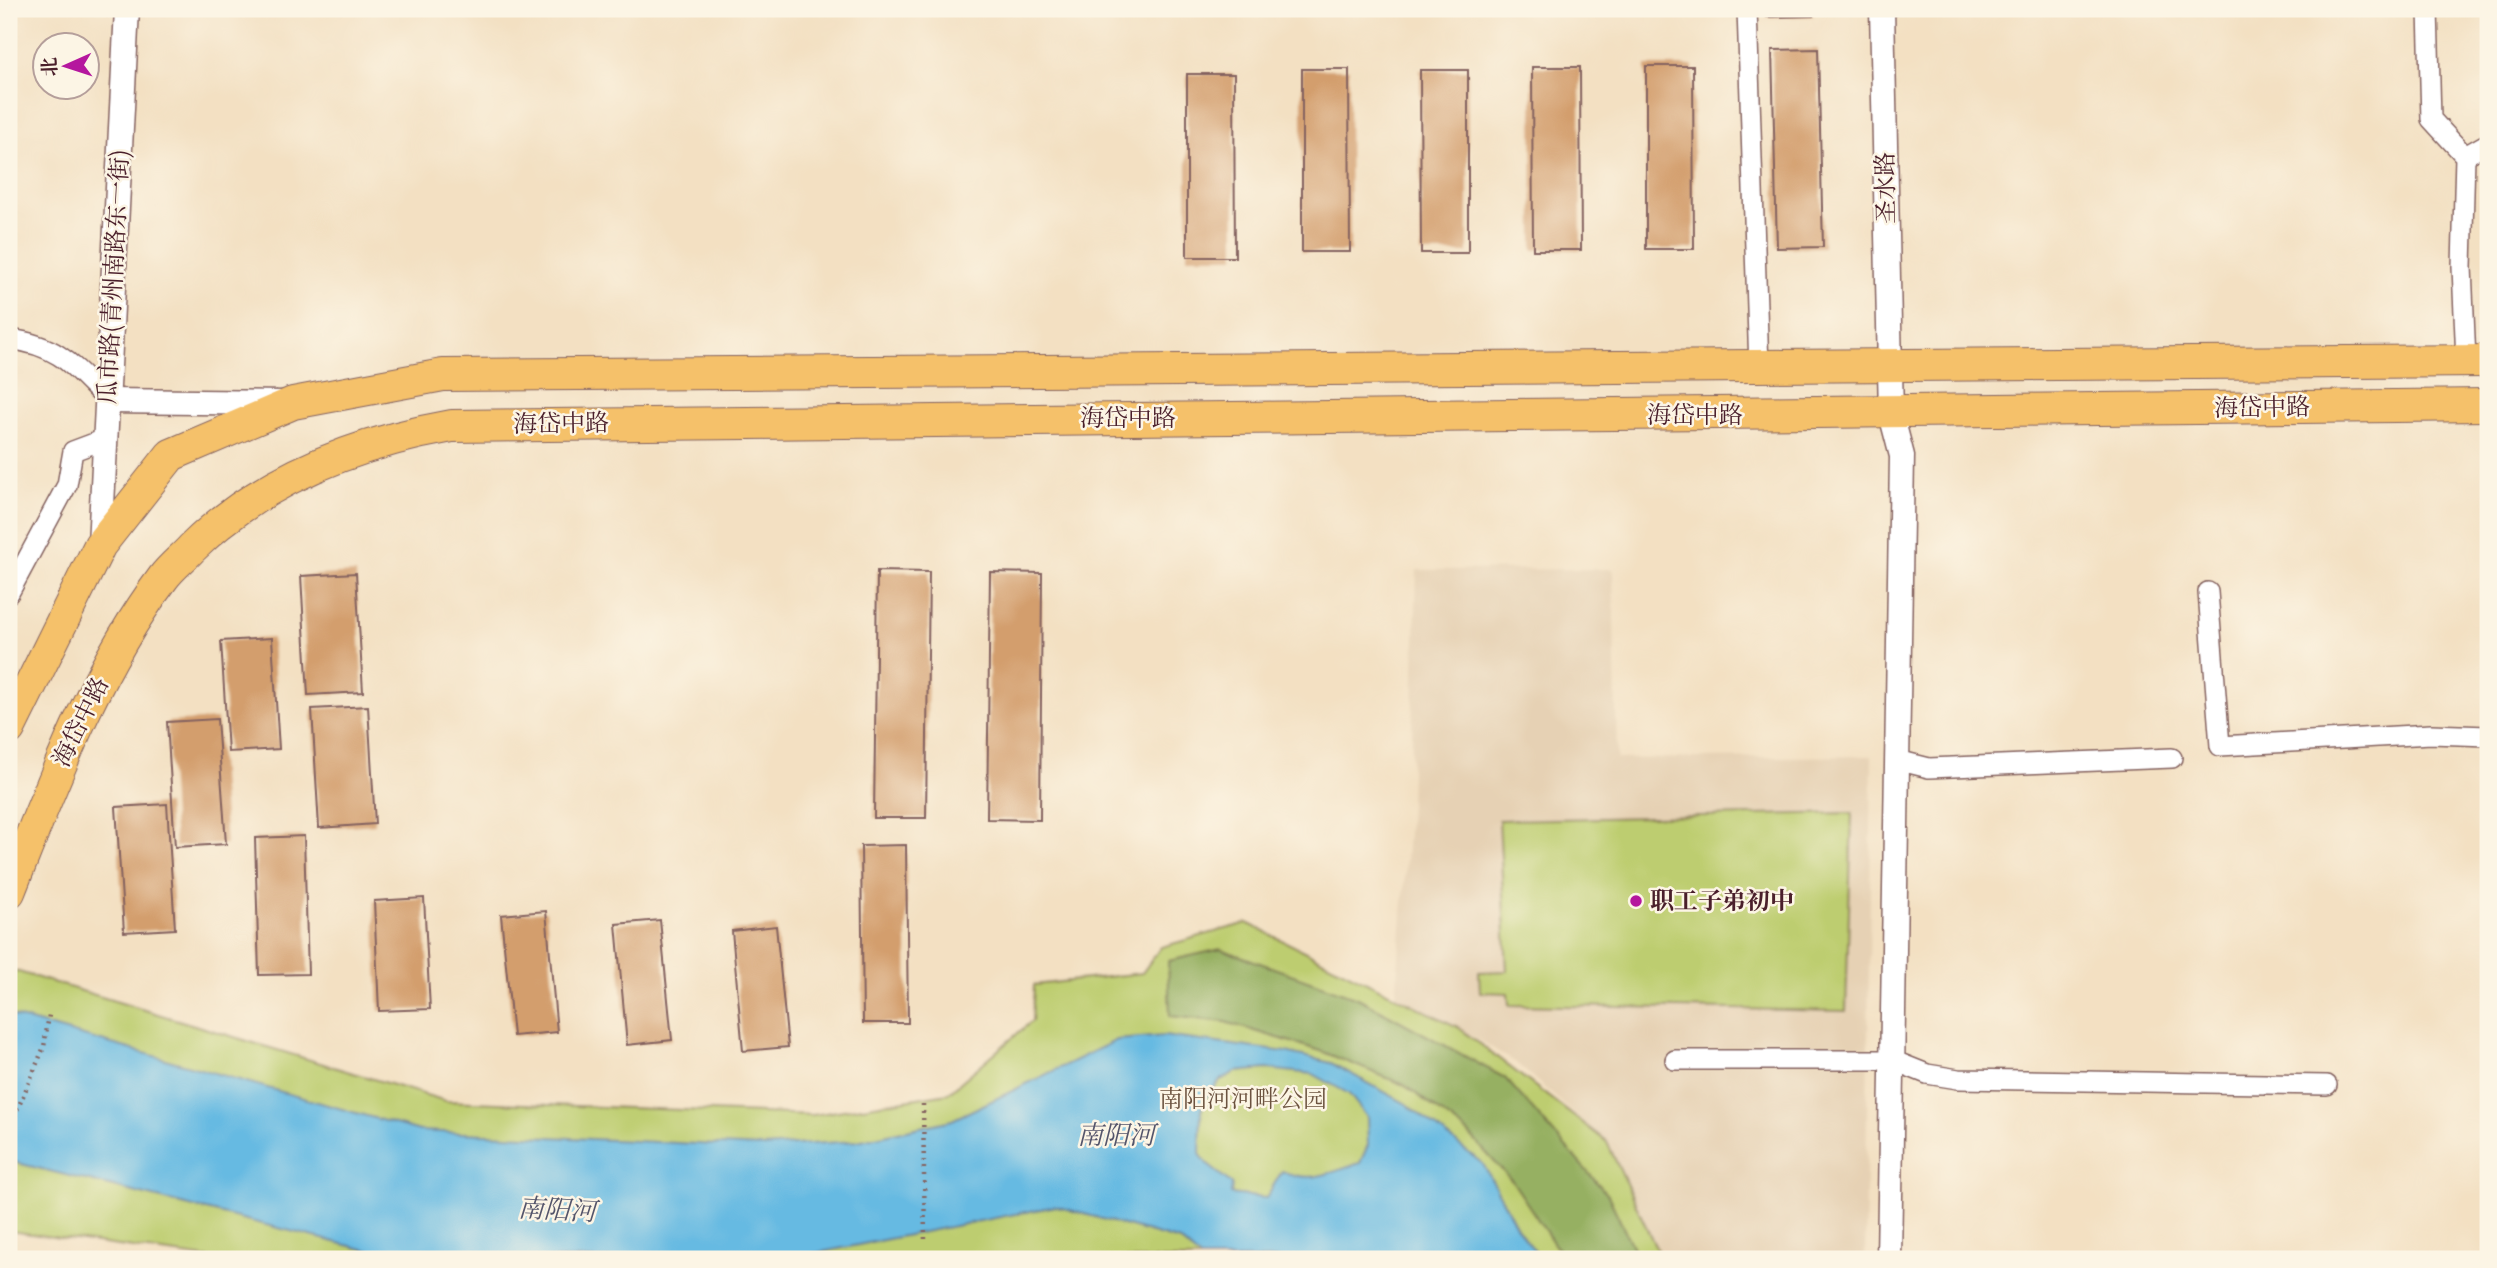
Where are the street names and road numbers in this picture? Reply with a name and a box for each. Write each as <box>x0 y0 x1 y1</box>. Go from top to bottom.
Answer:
street label: 瓜市路(青州南路东一街) <box>91 149 137 405</box>
street label: 圣水路 <box>1869 152 1903 224</box>
street label: 海岱中路 <box>2214 391 2310 425</box>
street label: 海岱中路 <box>1647 399 1743 432</box>
street label: 海岱中路 <box>1080 402 1176 435</box>
street label: 海岱中路 <box>513 407 609 441</box>
street label: 海岱中路 <box>45 672 117 772</box>

